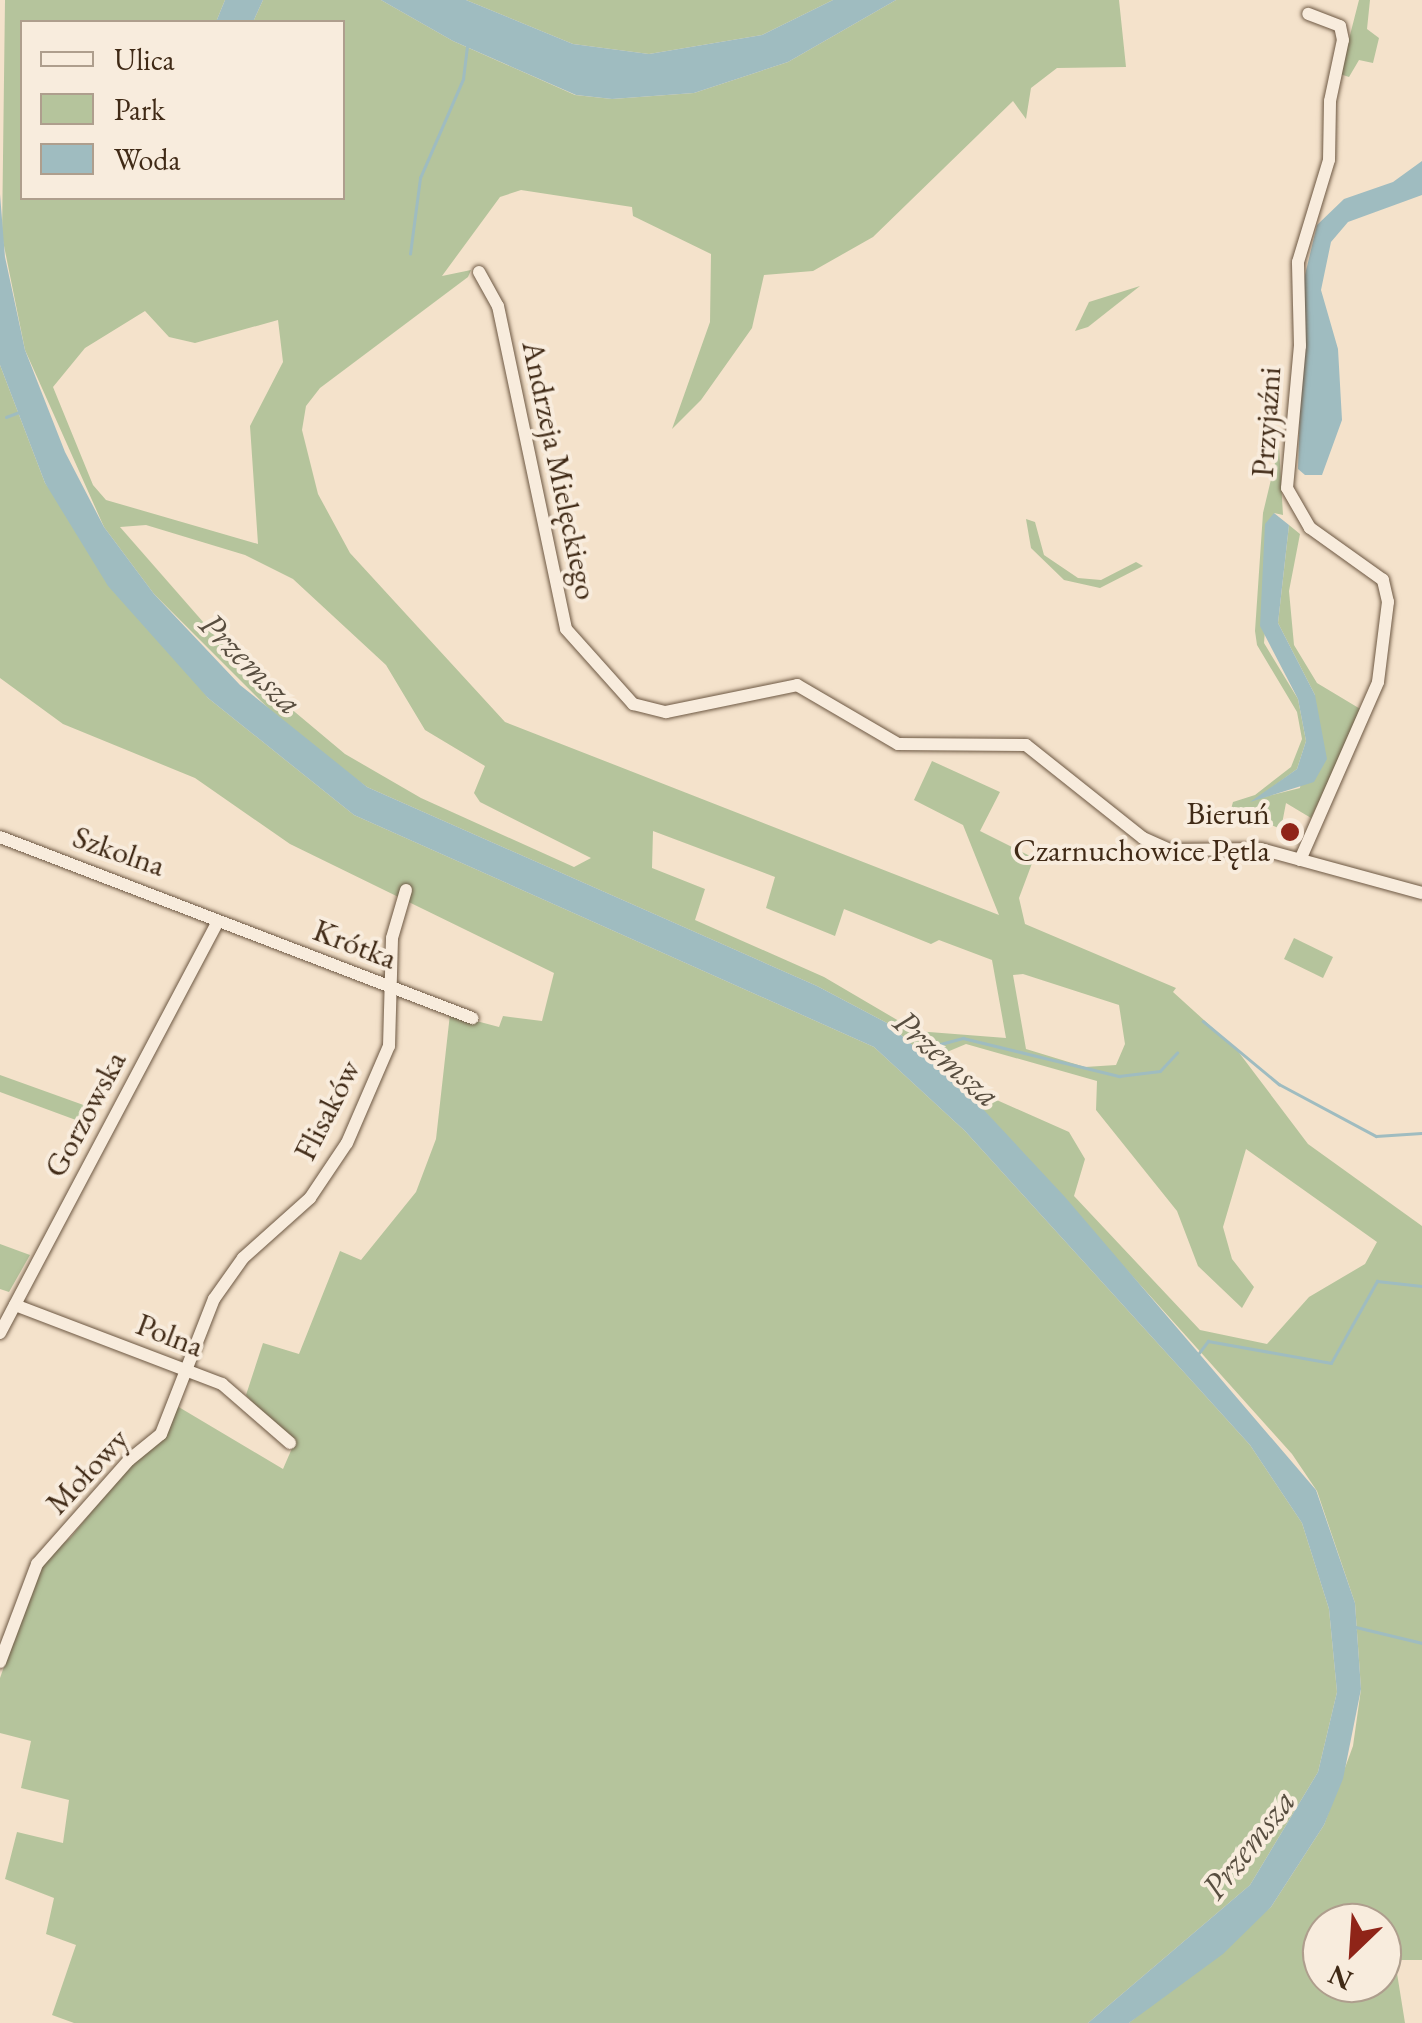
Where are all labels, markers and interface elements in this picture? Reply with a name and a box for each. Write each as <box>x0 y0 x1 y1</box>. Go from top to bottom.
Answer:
legend <box>20 20 345 200</box>
text: Ulica <box>114 40 174 79</box>
text: Park <box>114 90 165 129</box>
text: Woda <box>114 140 180 179</box>
street label: Andrzeja Mielęckiego <box>514 337 606 603</box>
street label: Przyjaźni <box>1243 365 1289 479</box>
water label: Przemsza <box>191 603 311 723</box>
place label: Bieruń Czarnuchowice Pętla <box>1013 795 1270 870</box>
street label: Szkolna <box>68 817 170 885</box>
marker: Bieruń Czarnuchowice Pętla <box>1279 821 1301 843</box>
street label: Krótka <box>308 911 402 977</box>
water label: Przemsza <box>885 1000 1009 1116</box>
street label: Gorzowska <box>36 1044 134 1184</box>
street label: Flisaków <box>286 1053 368 1167</box>
street label: Polna <box>131 1305 209 1365</box>
street label: Mołowy <box>38 1420 136 1522</box>
water label: Przemsza <box>1192 1781 1304 1907</box>
north arrow <box>1302 1903 1402 2003</box>
text: N <box>1322 1957 1358 1999</box>

